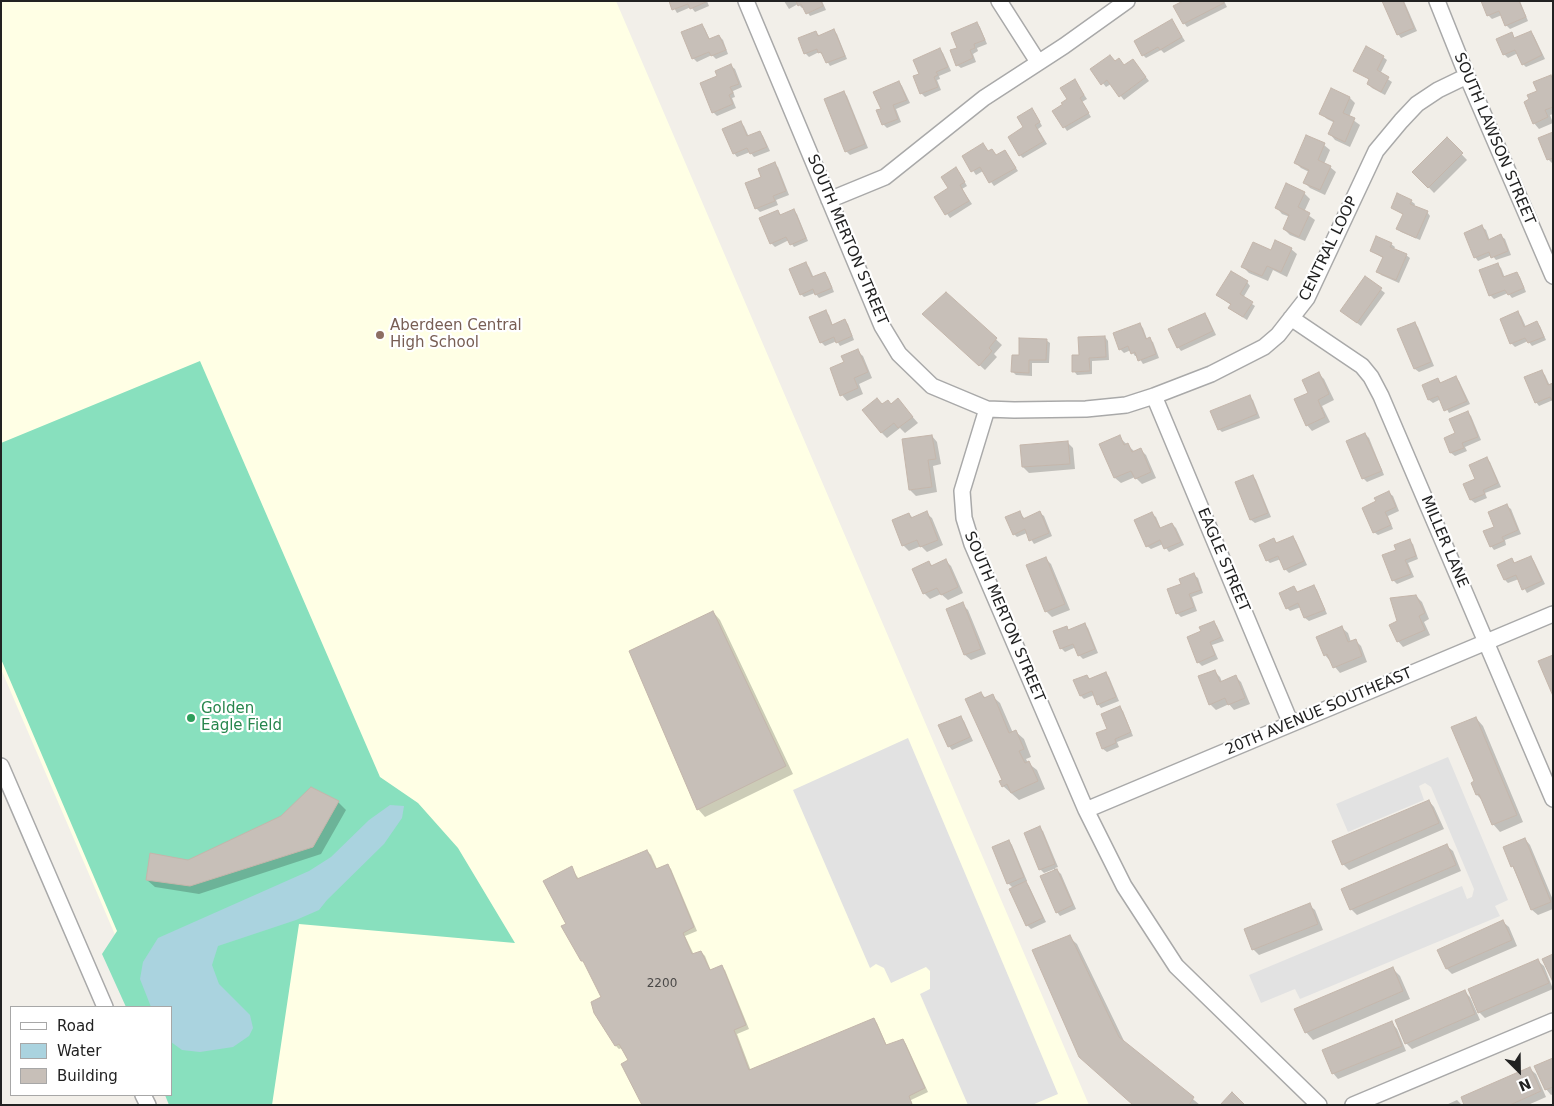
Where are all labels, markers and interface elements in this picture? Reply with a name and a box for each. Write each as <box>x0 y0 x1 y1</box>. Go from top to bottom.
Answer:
street label: SOUTH LAWSON STREET <box>1450 50 1538 228</box>
street label: SOUTH MERTON STREET <box>803 152 891 328</box>
street label: CENTRAL LOOP <box>1296 194 1362 304</box>
place label: Aberdeen Central High School <box>390 317 522 352</box>
marker: Aberdeen Central High School <box>374 329 386 341</box>
street label: MILLER LANE <box>1416 493 1472 591</box>
street label: EAGLE STREET <box>1193 505 1253 615</box>
street label: SOUTH MERTON STREET <box>960 529 1048 705</box>
street label: 20TH AVENUE SOUTHEAST <box>1223 664 1415 760</box>
place label: Golden Eagle Field <box>201 700 282 735</box>
marker: Golden Eagle Field <box>185 712 197 724</box>
house number: 2200 <box>647 977 677 991</box>
legend <box>10 1006 172 1096</box>
text: Road <box>57 1017 95 1035</box>
text: Water <box>57 1042 101 1060</box>
north arrow <box>1494 1046 1544 1096</box>
text: Building <box>57 1067 118 1085</box>
text: N <box>1516 1075 1533 1094</box>

